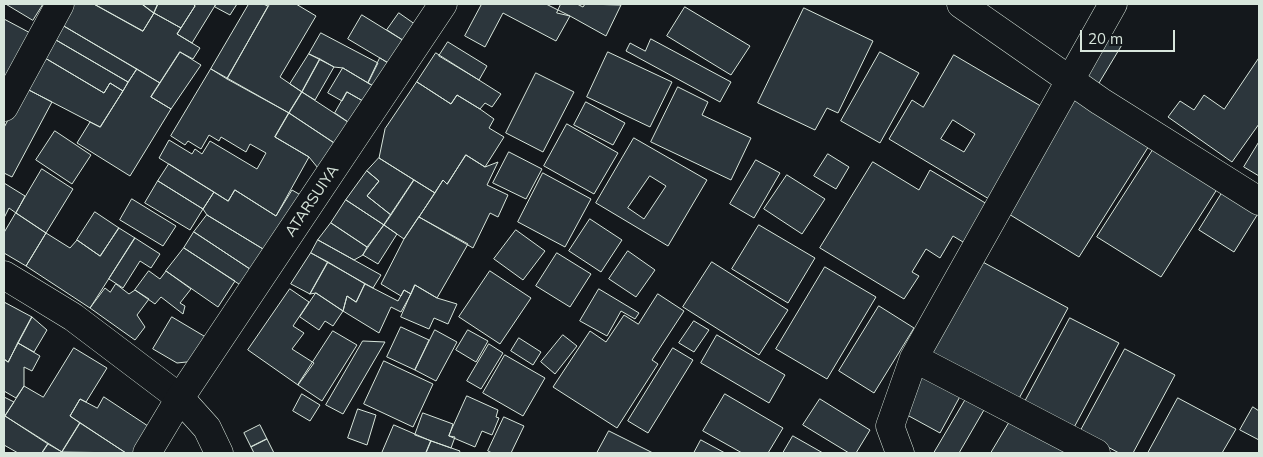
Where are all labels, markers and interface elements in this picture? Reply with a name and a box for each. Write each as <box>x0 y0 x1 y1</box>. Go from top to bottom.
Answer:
scale bar <box>1083 20 1178 52</box>
text: 20 m <box>1088 29 1123 48</box>
street label: ATARSUIYA <box>281 162 343 240</box>

